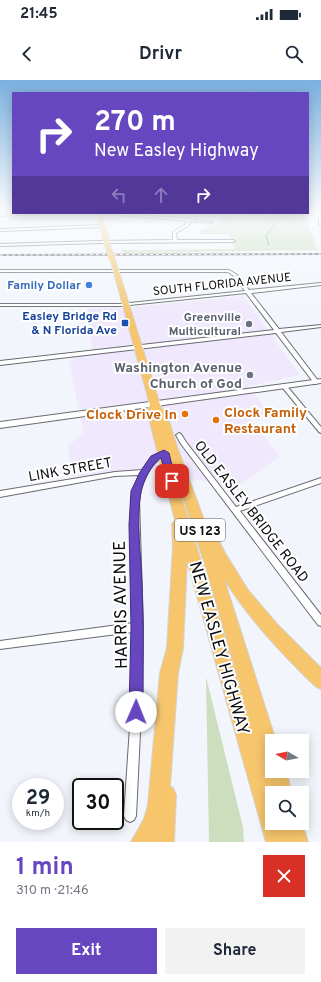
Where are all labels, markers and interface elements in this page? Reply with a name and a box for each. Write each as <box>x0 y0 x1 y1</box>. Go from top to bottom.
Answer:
text: 21:45 <box>20 5 58 24</box>
icon: back <box>16 43 38 65</box>
text: Drivr <box>139 43 182 66</box>
icon: search <box>283 43 305 65</box>
text: 270 m <box>94 105 176 141</box>
icon: right <box>28 108 80 160</box>
text: New Easley Highway <box>94 140 259 163</box>
icon: left <box>108 184 130 206</box>
icon: ahead <box>150 184 172 206</box>
icon: right <box>192 184 214 206</box>
street label: SOUTH FLORIDA AVENUE <box>152 270 292 300</box>
place label: Family Dollar <box>7 278 81 294</box>
marker: Family Dollar <box>84 280 94 290</box>
place label: Easley Bridge Rd & N Florida Ave <box>22 309 117 339</box>
place label: Greenville Multicultural <box>169 310 241 340</box>
marker: Easley Bridge Rd & N Florida Ave <box>120 318 130 328</box>
marker: Greenville Multicultural <box>244 319 254 329</box>
place label: Washington Avenue Church of God <box>114 360 242 393</box>
marker: Washington Avenue Church of God <box>245 370 255 380</box>
place label: Clock Family Restaurant <box>224 405 307 438</box>
place label: Clock Drive In <box>86 407 177 424</box>
marker: Clock Drive In <box>180 409 190 419</box>
marker: Clock Family Restaurant <box>211 415 221 425</box>
street label: OLD EASLEY BRIDGE ROAD <box>190 438 312 586</box>
street label: LINK STREET <box>27 455 113 486</box>
pin <box>155 464 189 498</box>
icon: arrive <box>161 470 183 492</box>
road number: US 123 <box>175 519 225 541</box>
street label: HARRIS AVENUE <box>110 541 134 669</box>
street label: NEW EASLEY HIGHWAY <box>183 559 253 738</box>
position arrow <box>115 691 157 733</box>
north arrow <box>265 734 309 778</box>
map controls <box>265 734 309 830</box>
speed limit sign: 30 <box>72 778 124 830</box>
text: 29 <box>26 786 50 812</box>
button: search <box>265 786 309 830</box>
text: km/h <box>26 807 50 820</box>
text: 1 min <box>16 853 74 883</box>
button: close <box>263 855 305 897</box>
text: 310 m · 21:46 <box>16 883 89 899</box>
button: Exit <box>16 928 157 974</box>
button: Share <box>165 928 305 974</box>

